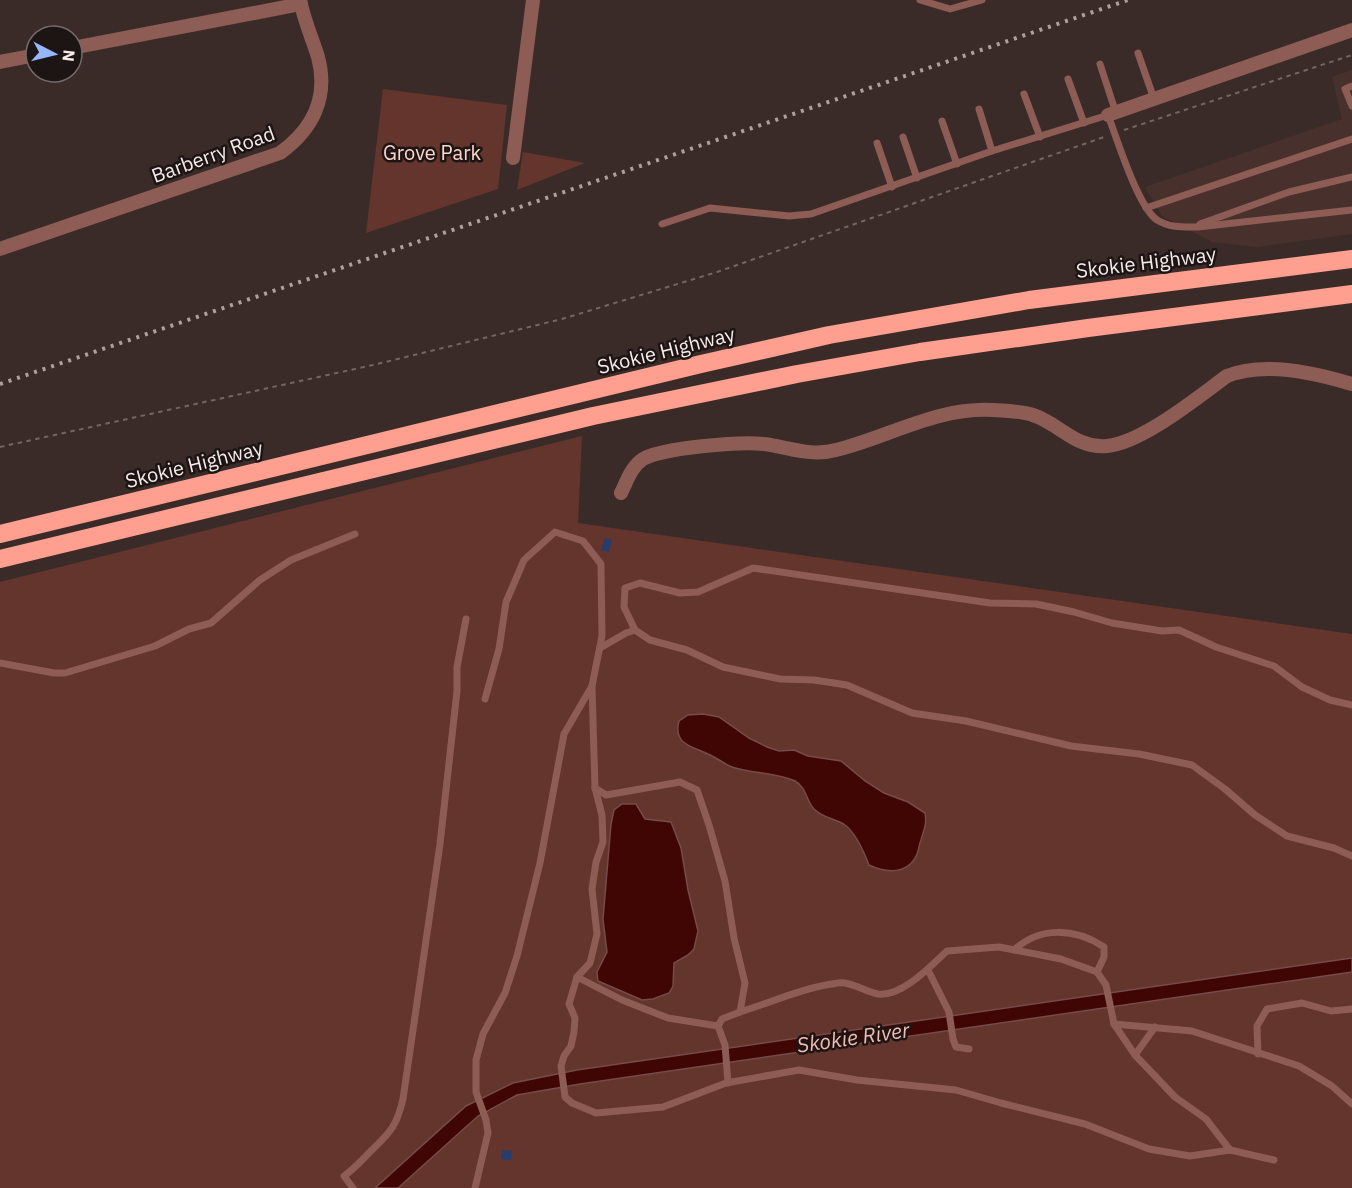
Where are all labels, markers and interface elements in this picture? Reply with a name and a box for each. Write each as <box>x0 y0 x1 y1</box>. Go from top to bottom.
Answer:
north arrow <box>24 24 84 84</box>
text: N <box>58 49 80 63</box>
street label: Barberry Road <box>148 119 278 189</box>
park label: Grove Park <box>383 139 481 166</box>
street label: Skokie Highway <box>1074 240 1218 284</box>
street label: Skokie Highway <box>594 320 738 380</box>
street label: Skokie Highway <box>122 434 266 494</box>
water label: Skokie River <box>795 1015 912 1059</box>

